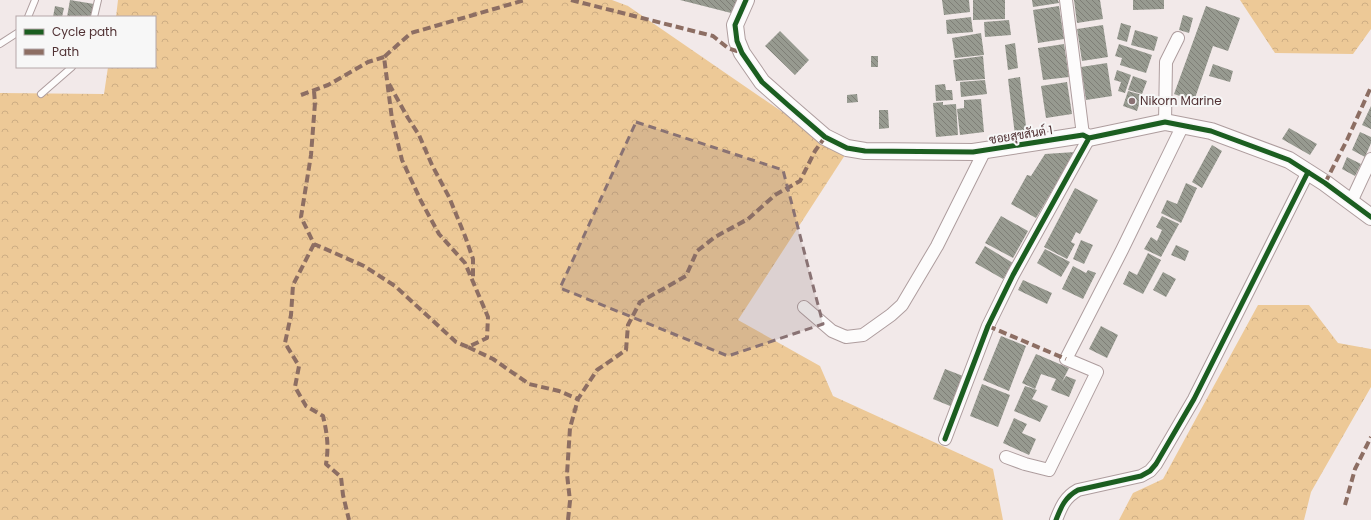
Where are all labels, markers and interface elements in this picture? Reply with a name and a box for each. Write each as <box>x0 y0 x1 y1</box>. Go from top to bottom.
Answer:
legend <box>16 16 156 68</box>
text: Cycle path <box>52 23 117 40</box>
text: Path <box>52 43 79 60</box>
place label: Nikorn Marine <box>1140 92 1222 109</box>
marker: Nikorn Marine <box>1127 96 1137 106</box>
street label: ซอยสุขสันต์ 1 <box>988 121 1054 149</box>

